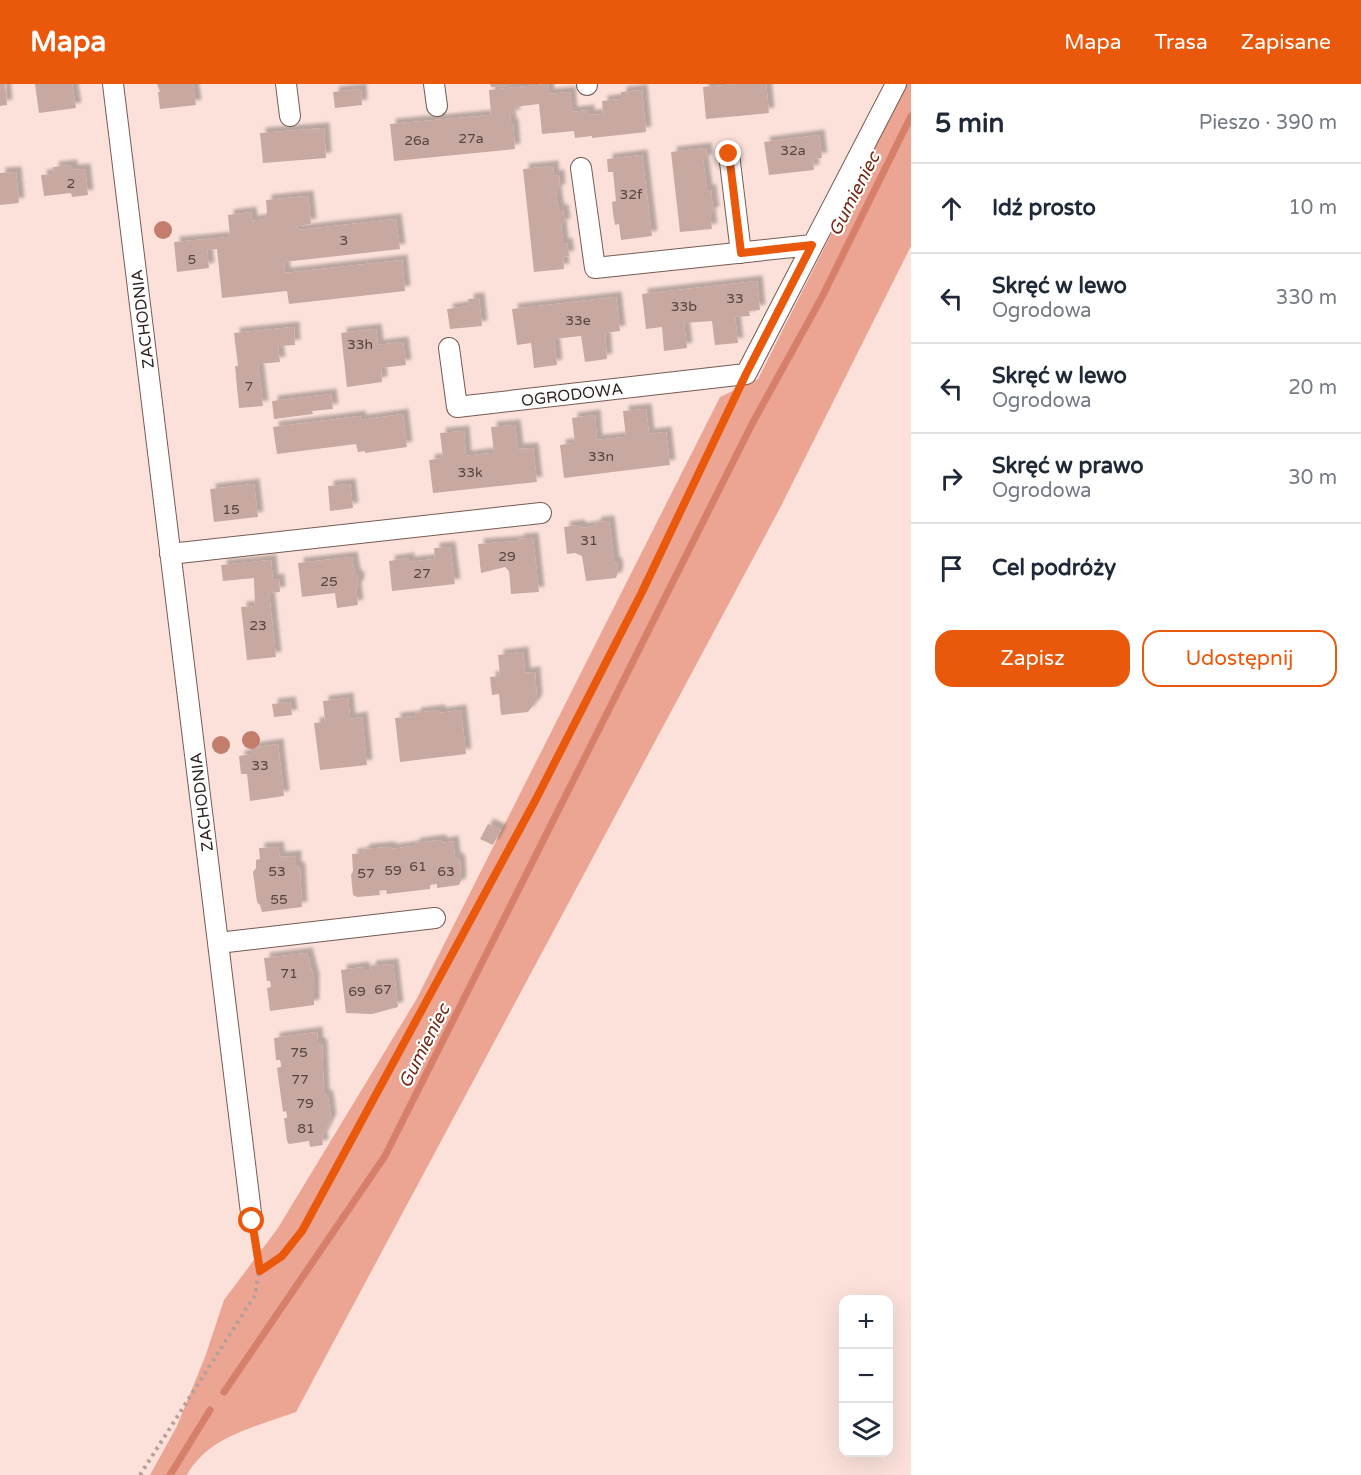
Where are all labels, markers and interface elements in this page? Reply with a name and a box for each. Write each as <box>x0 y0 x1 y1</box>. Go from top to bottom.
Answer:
text: Mapa <box>30 25 106 59</box>
text: Mapa <box>1064 30 1121 55</box>
text: Trasa <box>1154 30 1208 55</box>
text: Zapisane <box>1241 30 1331 55</box>
text: 5 min <box>935 108 1004 139</box>
text: Pieszo · 390 m <box>1199 111 1337 135</box>
house number: 27a <box>458 130 484 147</box>
house number: 26a <box>404 132 430 149</box>
route end <box>715 140 741 166</box>
house number: 32a <box>780 142 806 159</box>
water label: Gumieniec <box>824 146 886 240</box>
house number: 2 <box>67 175 75 192</box>
house number: 32f <box>620 186 643 203</box>
icon: ahead <box>935 192 968 225</box>
text: Idź prosto <box>992 195 1096 221</box>
text: 10 m <box>1288 196 1337 220</box>
house number: 3 <box>340 232 348 249</box>
house number: 5 <box>188 251 196 268</box>
street label: ZACHODNIA <box>127 268 159 369</box>
text: Skręć w lewo <box>992 273 1127 299</box>
icon: left <box>935 282 968 315</box>
text: 330 m <box>1276 286 1337 310</box>
house number: 33 <box>726 290 744 307</box>
house number: 33b <box>671 298 697 315</box>
text: Ogrodowa <box>992 299 1092 323</box>
house number: 33e <box>565 312 591 329</box>
house number: 33h <box>347 336 373 353</box>
text: Skręć w lewo <box>992 363 1127 389</box>
icon: left <box>935 372 968 405</box>
text: 20 m <box>1288 376 1337 400</box>
house number: 7 <box>245 378 253 395</box>
street label: OGRODOWA <box>520 379 624 411</box>
text: Ogrodowa <box>992 389 1092 413</box>
house number: 33n <box>588 448 614 465</box>
text: Skręć w prawo <box>992 453 1144 479</box>
icon: right <box>935 462 968 495</box>
house number: 33k <box>457 464 483 481</box>
text: 30 m <box>1288 466 1337 490</box>
text: Ogrodowa <box>992 479 1092 503</box>
house number: 15 <box>222 501 240 518</box>
house number: 31 <box>580 532 598 549</box>
house number: 29 <box>498 548 516 565</box>
icon: arrive <box>935 552 968 585</box>
text: Cel podróży <box>992 555 1116 581</box>
house number: 27 <box>413 565 431 582</box>
house number: 25 <box>320 573 338 590</box>
house number: 23 <box>249 617 267 634</box>
button: Zapisz <box>935 630 1130 687</box>
button: Udostępnij <box>1142 630 1337 687</box>
street label: ZACHODNIA <box>186 751 218 852</box>
house number: 33 <box>251 757 269 774</box>
house number: 61 <box>409 858 427 875</box>
house number: 59 <box>384 862 402 879</box>
house number: 53 <box>268 863 286 880</box>
house number: 63 <box>437 863 455 880</box>
house number: 57 <box>357 865 375 882</box>
house number: 55 <box>270 891 288 908</box>
house number: 71 <box>280 965 298 982</box>
house number: 67 <box>374 981 392 998</box>
house number: 69 <box>348 983 366 1000</box>
water label: Gumieniec <box>394 998 456 1092</box>
house number: 75 <box>290 1044 308 1061</box>
house number: 77 <box>291 1071 309 1088</box>
house number: 79 <box>296 1095 314 1112</box>
house number: 81 <box>297 1120 315 1137</box>
route start <box>238 1207 264 1233</box>
map controls <box>839 1295 893 1457</box>
button: + <box>839 1295 893 1349</box>
button: − <box>839 1349 893 1403</box>
button: layers <box>839 1403 893 1457</box>

